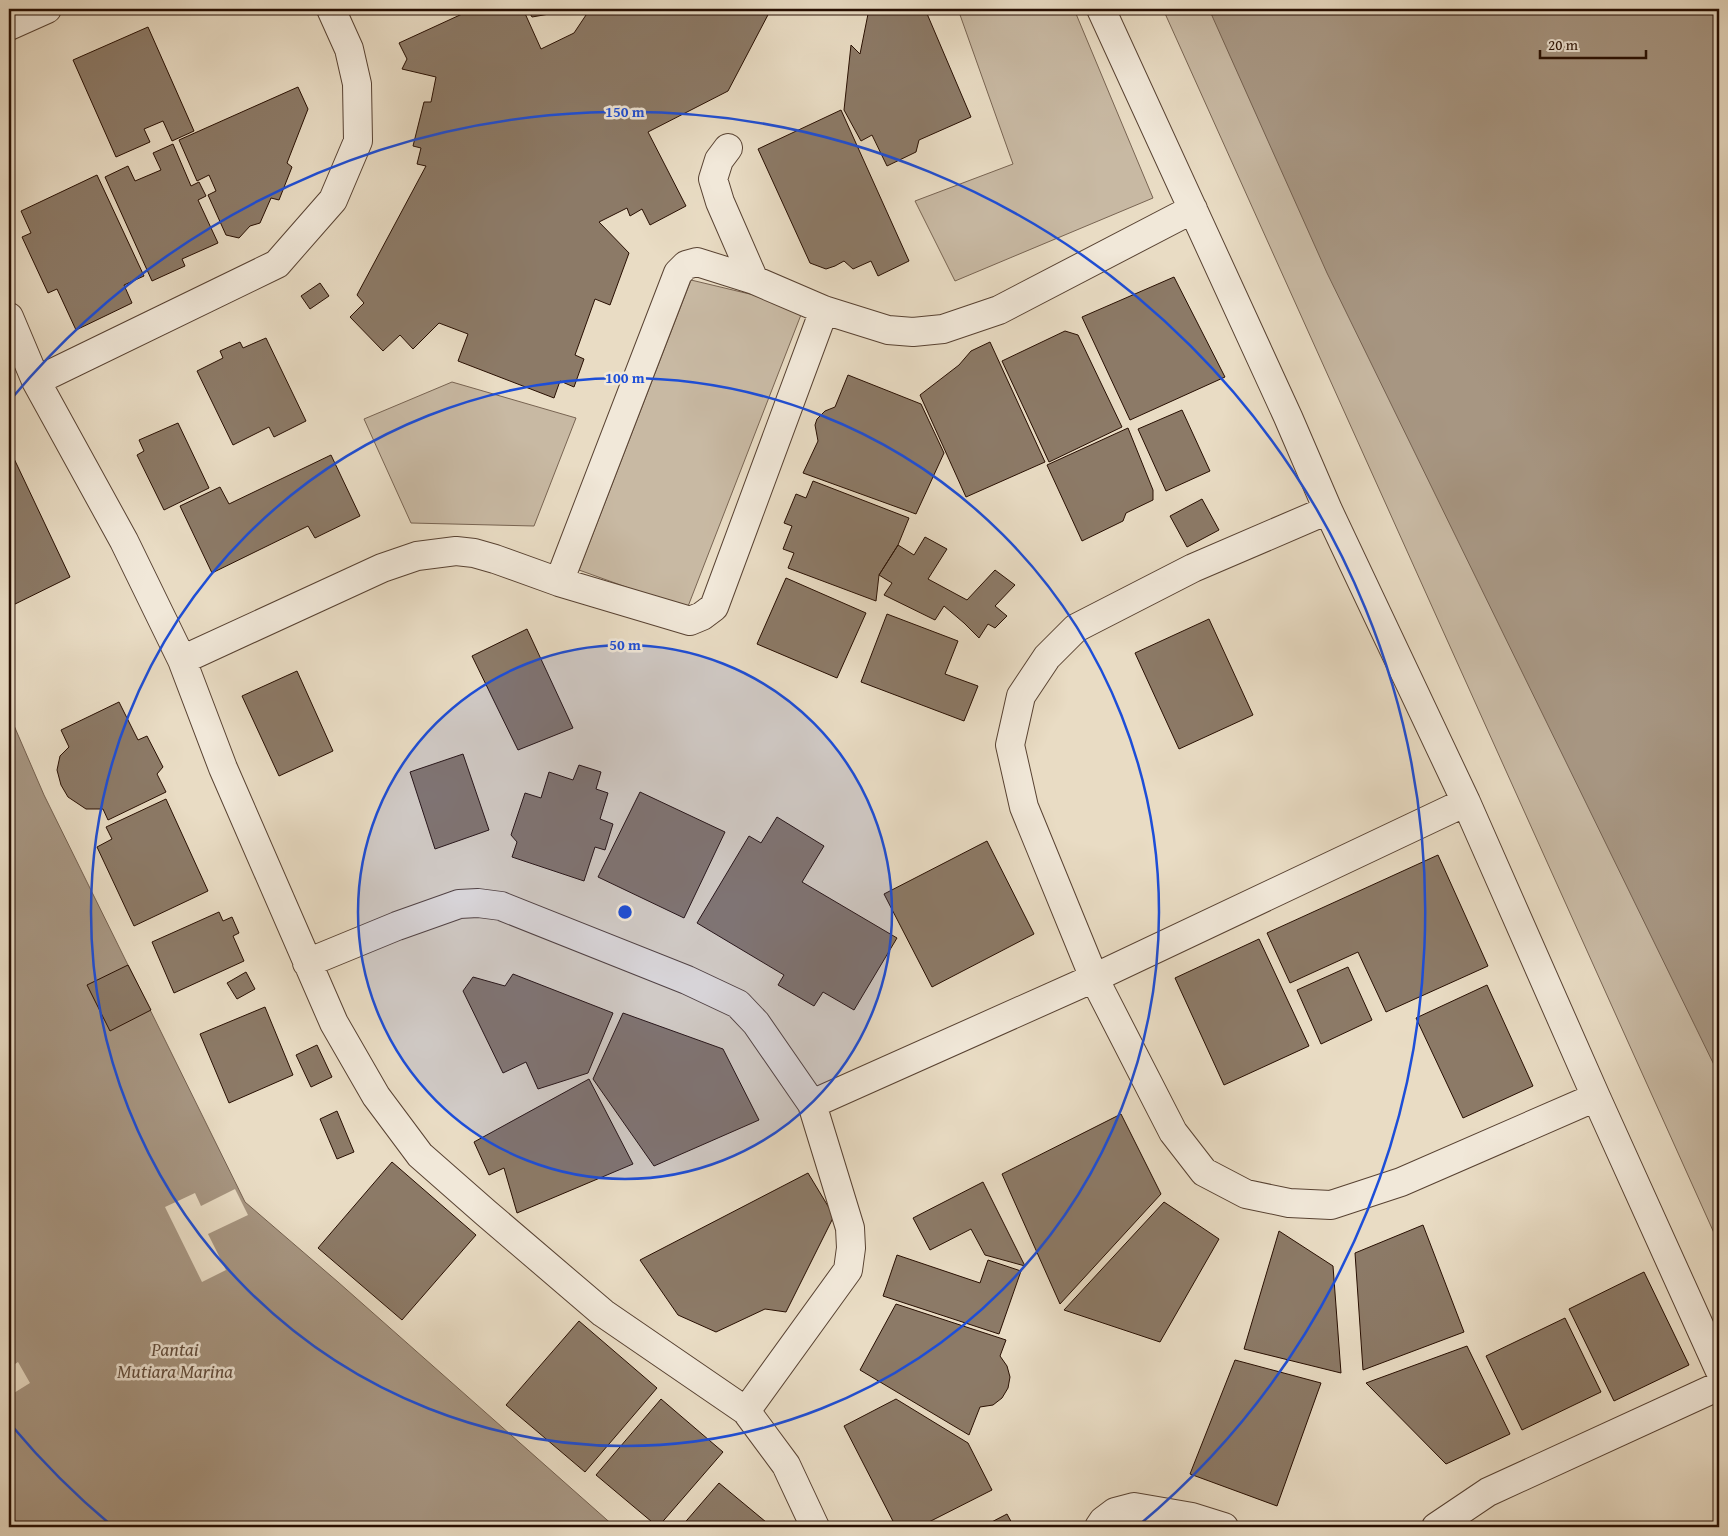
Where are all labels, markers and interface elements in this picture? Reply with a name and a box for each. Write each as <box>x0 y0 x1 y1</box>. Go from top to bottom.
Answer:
scale bar <box>1540 28 1647 60</box>
text: 20 m <box>1548 34 1579 55</box>
text: 150 m <box>605 101 645 122</box>
text: 100 m <box>605 367 645 388</box>
text: 50 m <box>609 634 641 655</box>
centre of rings <box>616 903 634 921</box>
water label: Pantai Mutiara Marina <box>117 1335 233 1385</box>

